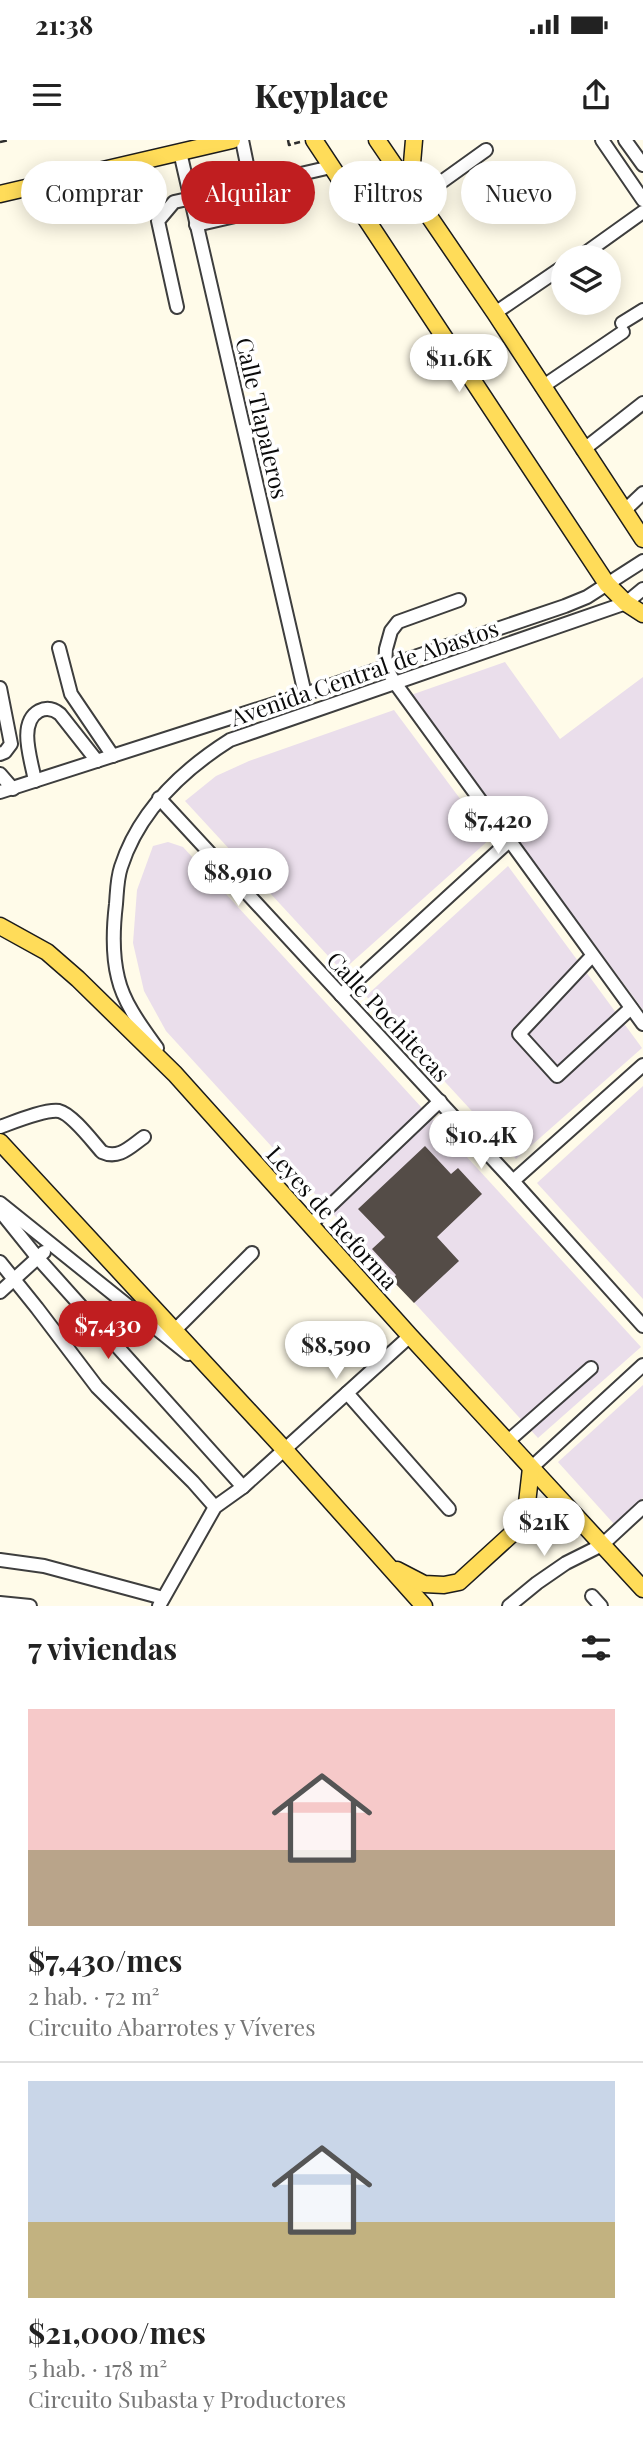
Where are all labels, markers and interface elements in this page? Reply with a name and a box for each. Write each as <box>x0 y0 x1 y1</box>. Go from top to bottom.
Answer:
text: 21:38 <box>35 7 93 42</box>
text: Keyplace <box>255 73 388 116</box>
icon: menu <box>28 76 66 114</box>
icon: share <box>577 76 615 114</box>
chip: Comprar <box>21 161 167 224</box>
chip: Alquilar <box>181 161 315 224</box>
chip: Filtros <box>329 161 447 224</box>
chip: Nuevo <box>461 161 576 224</box>
map controls <box>551 245 621 315</box>
button: layers <box>551 245 621 315</box>
street label: Calle Tlapaleros <box>229 334 297 502</box>
pin: $11.6K <box>402 334 516 394</box>
text: $11.6K <box>426 341 492 372</box>
street label: Avenida Central de Abastos <box>225 612 502 733</box>
pin: $7,420 <box>441 796 555 856</box>
text: $7,420 <box>464 803 532 834</box>
pin: $8,910 <box>181 848 295 908</box>
text: $8,910 <box>204 855 272 886</box>
street label: Calle Pochitecas <box>321 944 457 1088</box>
pin: $10.4K <box>424 1112 538 1171</box>
text: $10.4K <box>445 1118 517 1149</box>
street label: Leyes de Reforma <box>260 1139 406 1296</box>
pin: $7,430 <box>51 1302 165 1361</box>
text: $7,430 <box>75 1308 141 1339</box>
pin: $8,590 <box>279 1322 393 1381</box>
text: $8,590 <box>301 1328 371 1359</box>
pin: $21K <box>503 1498 585 1558</box>
text: $21K <box>519 1505 569 1536</box>
text: 7 viviendas <box>28 1628 177 1668</box>
icon: filters <box>577 1629 615 1667</box>
icon: home <box>259 1755 385 1881</box>
text: $7,430/mes <box>28 1940 182 1980</box>
text: 2 hab. · 72 m² <box>28 1980 160 2011</box>
text: Circuito Abarrotes y Víveres <box>28 2011 315 2042</box>
icon: home <box>259 2127 385 2253</box>
text: $21,000/mes <box>28 2312 206 2352</box>
text: 5 hab. · 178 m² <box>28 2352 167 2383</box>
text: Circuito Subasta y Productores <box>28 2383 346 2414</box>

